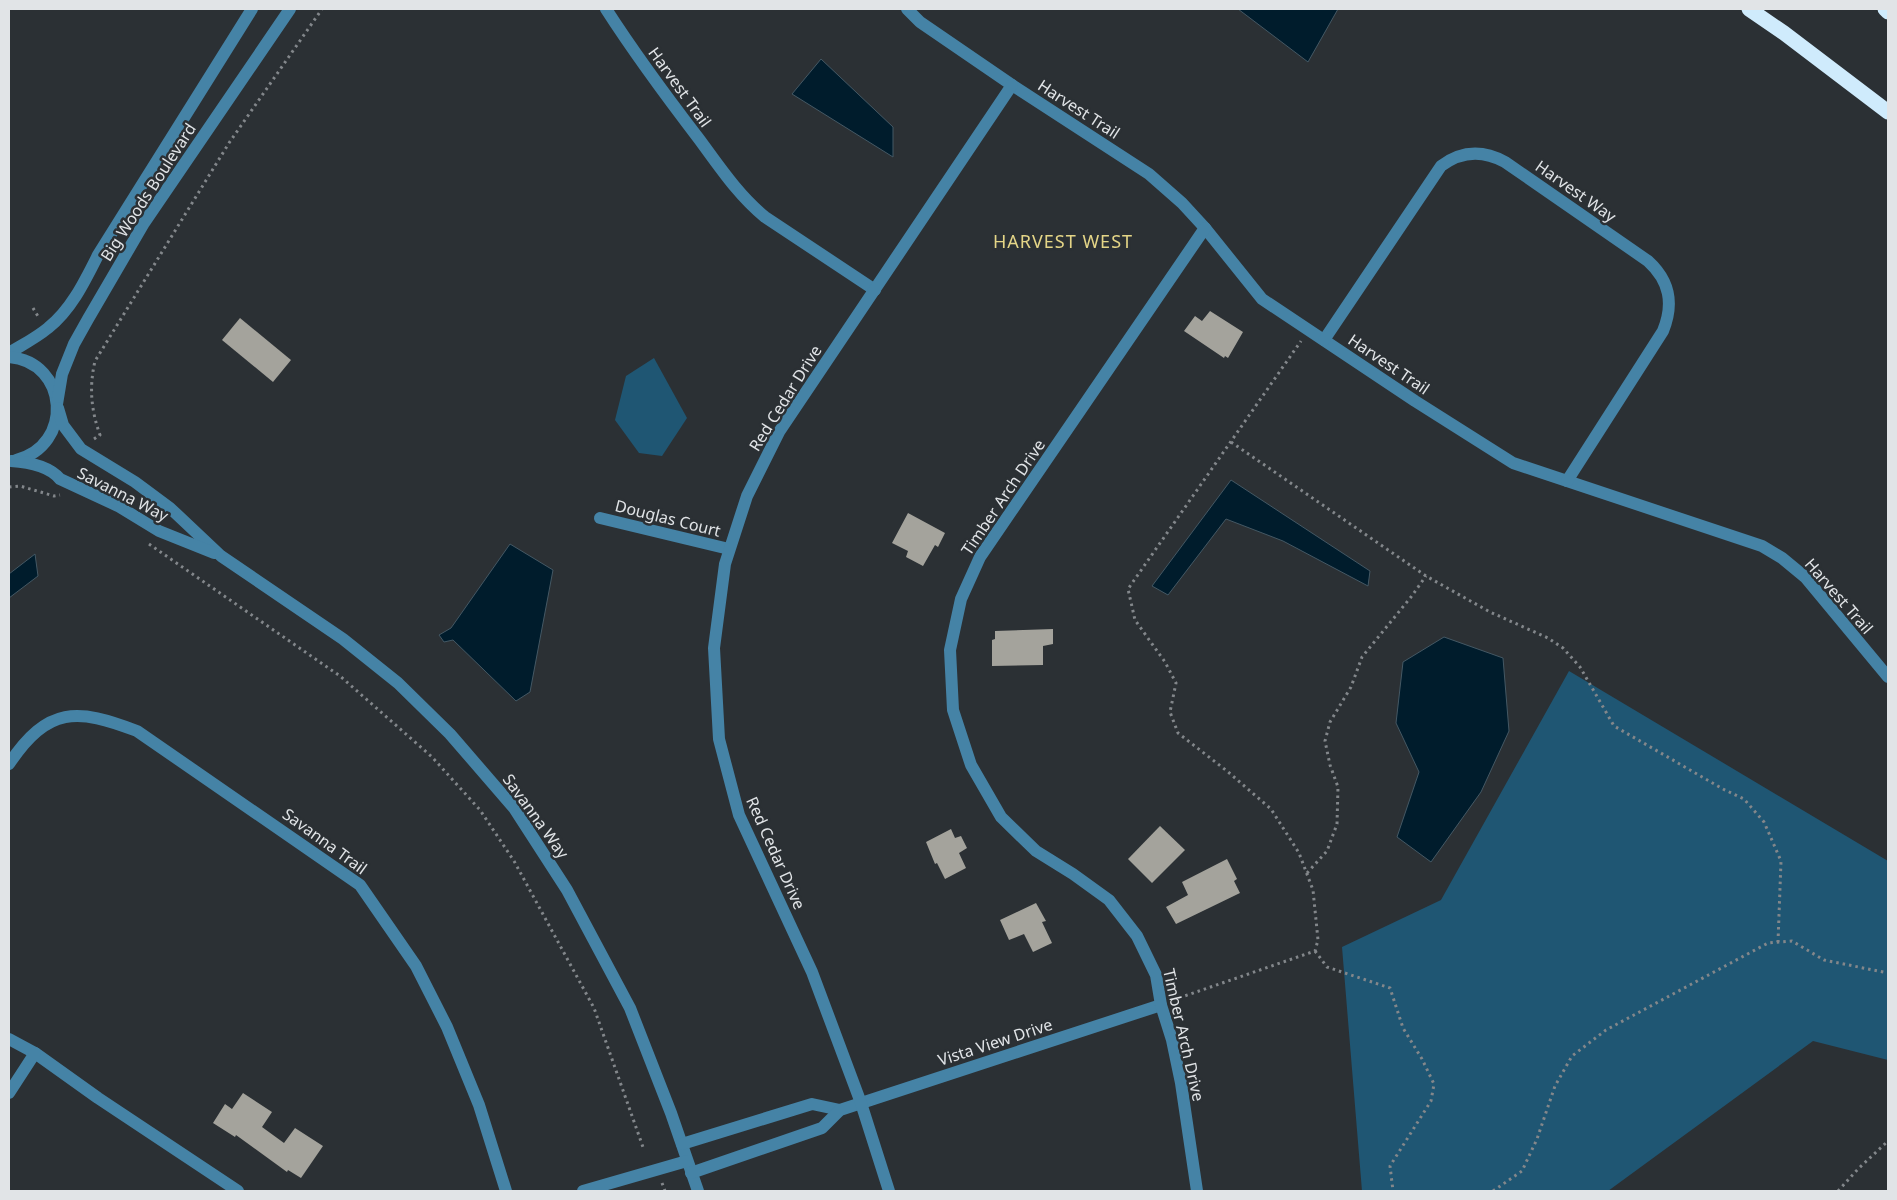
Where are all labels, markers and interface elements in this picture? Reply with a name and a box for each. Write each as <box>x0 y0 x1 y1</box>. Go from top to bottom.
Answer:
street label: Harvest Trail <box>644 43 716 131</box>
street label: Harvest Trail <box>1034 74 1124 144</box>
street label: Big Woods Boulevard <box>95 119 201 265</box>
street label: Harvest Way <box>1531 155 1621 227</box>
district label: HARVEST WEST <box>993 229 1133 253</box>
street label: Harvest Trail <box>1344 329 1434 399</box>
street label: Red Cedar Drive <box>744 341 826 455</box>
street label: Timber Arch Drive <box>956 435 1050 559</box>
street label: Savanna Way <box>74 462 173 527</box>
street label: Douglas Court <box>613 494 723 542</box>
street label: Harvest Trail <box>1800 553 1878 639</box>
street label: Savanna Way <box>498 769 575 863</box>
street label: Red Cedar Drive <box>741 793 811 913</box>
street label: Savanna Trail <box>278 803 372 879</box>
street label: Timber Arch Drive <box>1158 967 1210 1103</box>
street label: Vista View Drive <box>935 1013 1055 1071</box>

